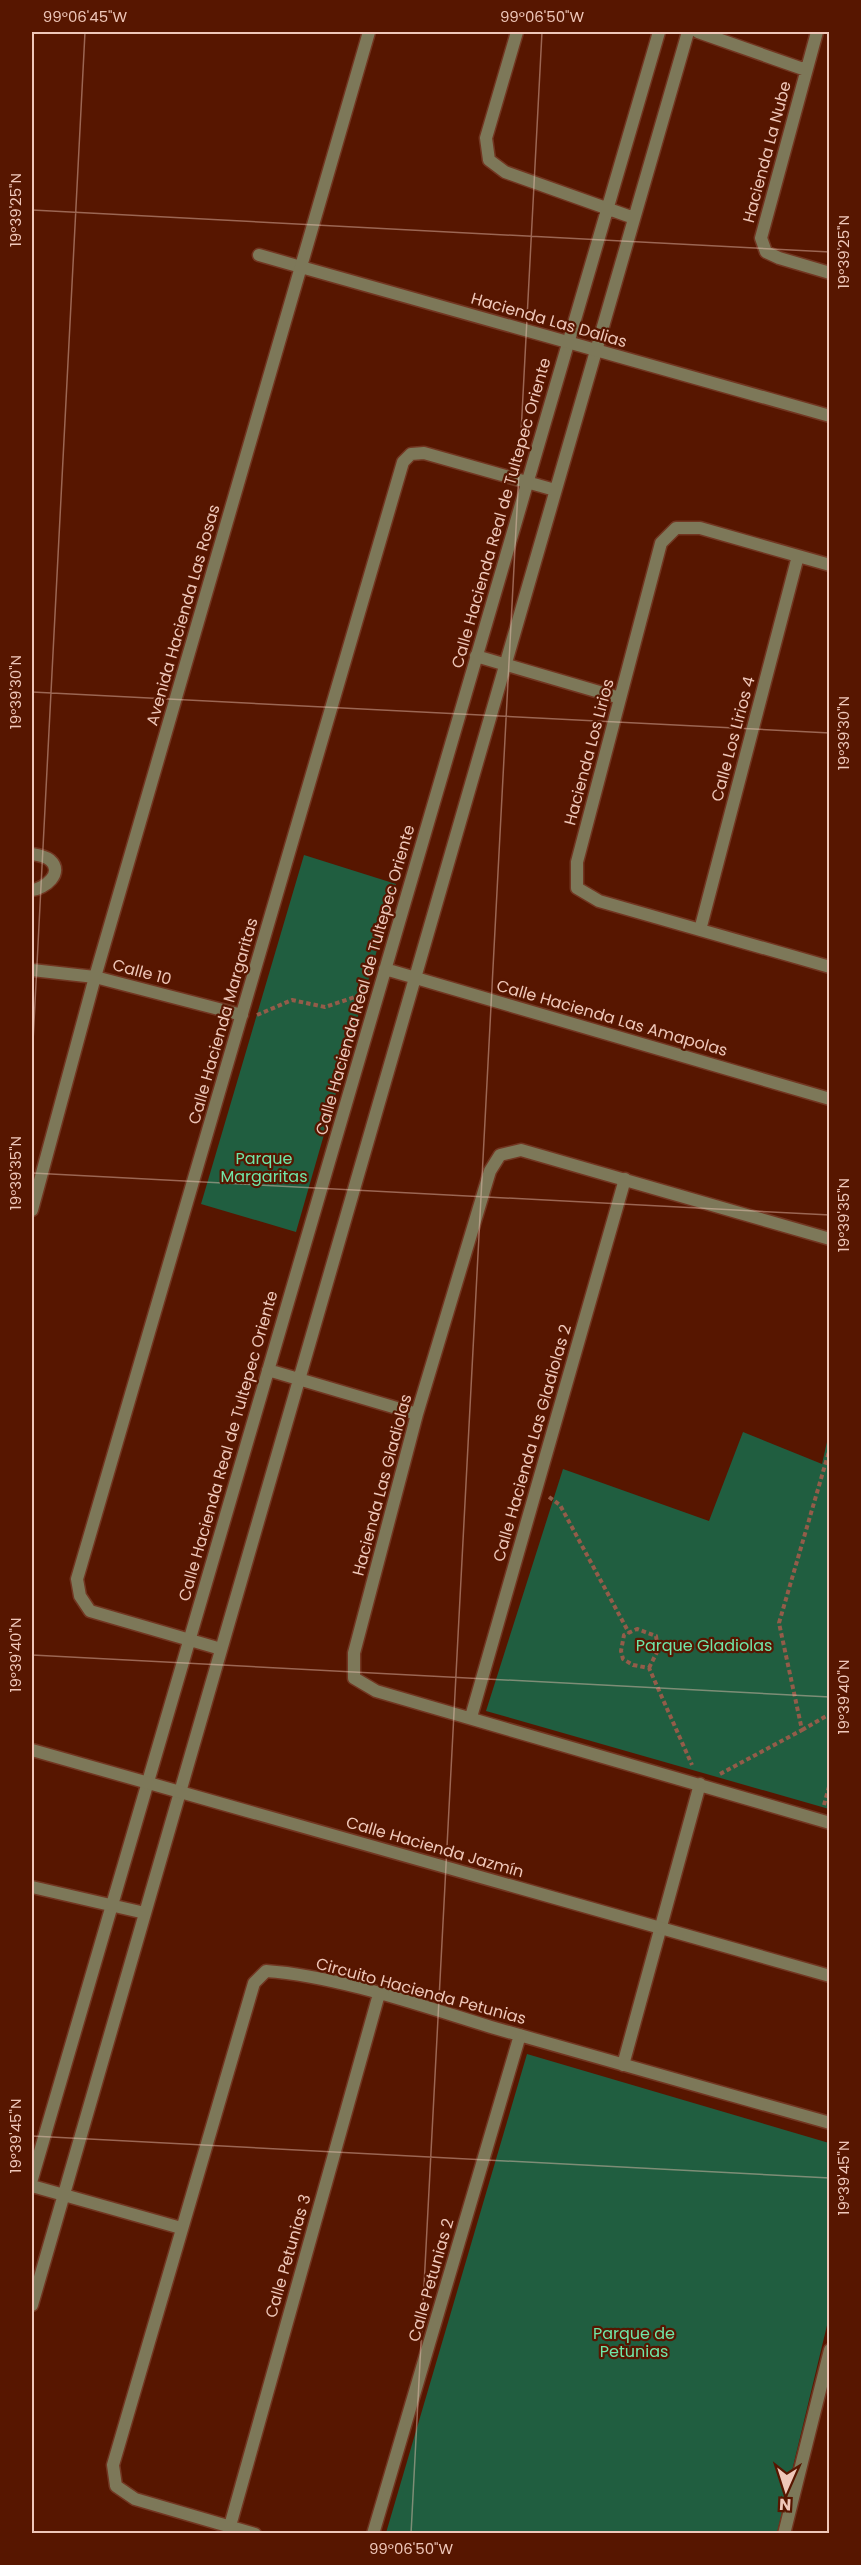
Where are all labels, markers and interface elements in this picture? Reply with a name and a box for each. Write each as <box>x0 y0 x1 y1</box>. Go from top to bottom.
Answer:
text: 99°06'45"W <box>43 6 127 27</box>
text: 99°06'50"W <box>500 6 584 27</box>
street label: Hacienda La Nube <box>737 79 797 225</box>
text: 19°39'25"N <box>5 173 26 247</box>
text: 19°39'25"N <box>833 215 854 289</box>
street label: Hacienda Las Dalias <box>468 287 630 353</box>
street label: Calle Hacienda Real de Tultepec Oriente <box>446 355 556 671</box>
street label: Avenida Hacienda Las Rosas <box>140 502 226 728</box>
text: 19°39'30"N <box>5 655 26 729</box>
street label: Calle Los Lirios 4 <box>705 674 761 804</box>
street label: Hacienda Los Lirios <box>558 676 620 828</box>
text: 19°39'30"N <box>833 696 854 770</box>
street label: Calle Hacienda Real de Tultepec Oriente <box>310 822 420 1138</box>
street label: Calle Hacienda Margaritas <box>182 915 264 1127</box>
street label: Calle 10 <box>110 953 174 991</box>
street label: Calle Hacienda Las Amapolas <box>494 974 730 1062</box>
text: 19°39'35"N <box>5 1136 26 1210</box>
park label: Parque Margaritas <box>220 1147 308 1188</box>
text: 19°39'35"N <box>833 1178 854 1252</box>
street label: Calle Hacienda Real de Tultepec Oriente <box>173 1288 283 1604</box>
street label: Calle Hacienda Las Gladiolas 2 <box>487 1322 577 1564</box>
street label: Hacienda Las Gladiolas <box>347 1392 417 1578</box>
text: 19°39'40"N <box>5 1618 26 1692</box>
park label: Parque Gladiolas <box>636 1634 772 1657</box>
text: 19°39'40"N <box>833 1660 854 1734</box>
street label: Calle Hacienda Jazmín <box>343 1811 527 1883</box>
street label: Circuito Hacienda Petunias <box>313 1952 529 2030</box>
text: 19°39'45"N <box>5 2099 26 2173</box>
text: 19°39'45"N <box>833 2141 854 2215</box>
street label: Calle Petunias 3 <box>259 2192 317 2320</box>
street label: Calle Petunias 2 <box>402 2216 460 2344</box>
park label: Parque de Petunias <box>593 2322 675 2363</box>
north arrow <box>756 2460 816 2520</box>
text: N <box>779 2493 792 2516</box>
text: 99°06'50"W <box>369 2538 453 2559</box>

